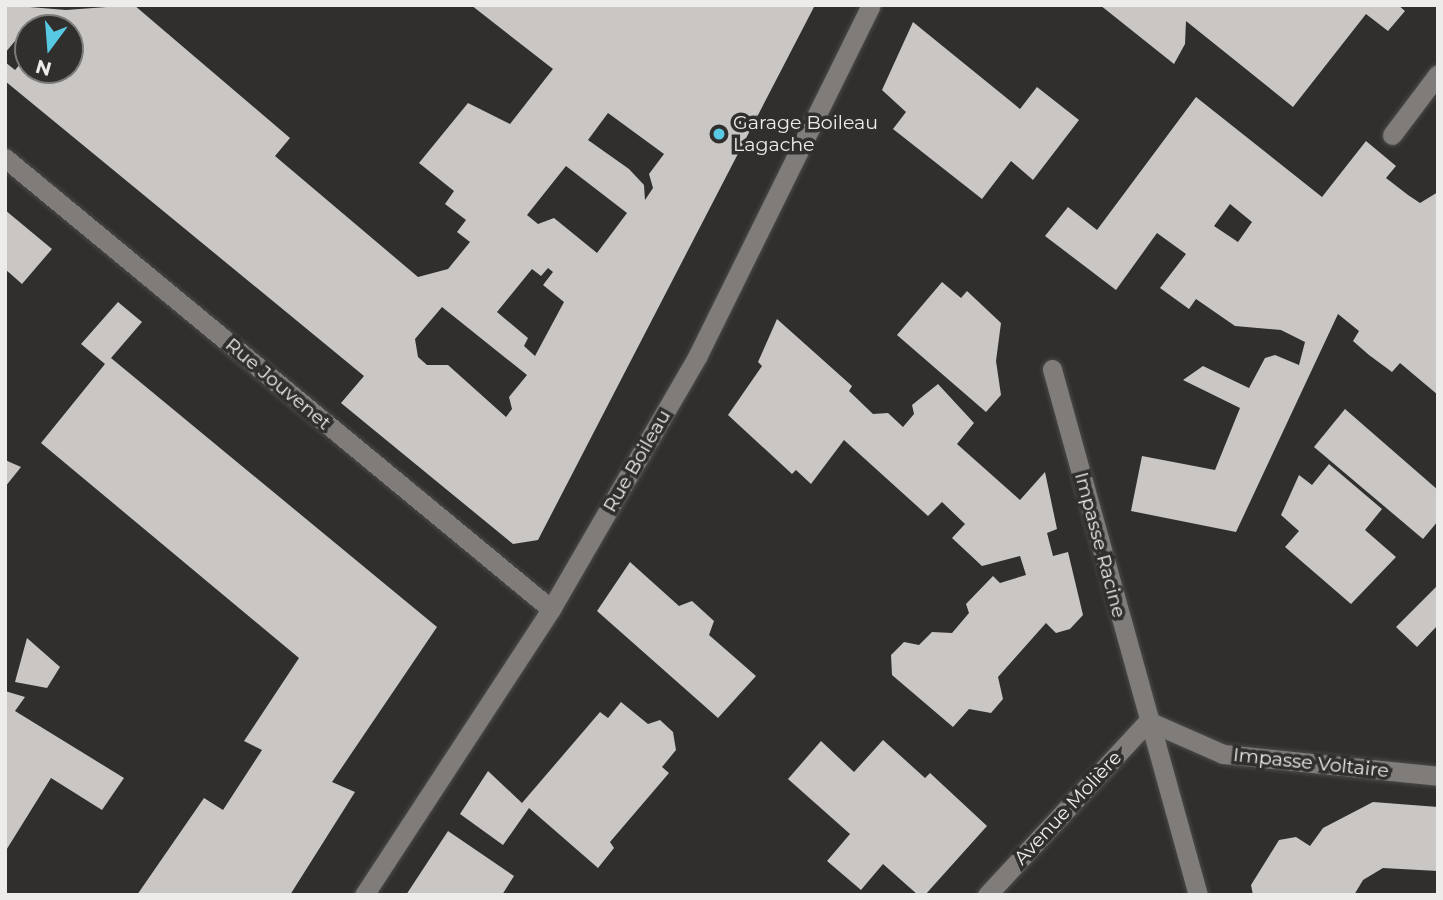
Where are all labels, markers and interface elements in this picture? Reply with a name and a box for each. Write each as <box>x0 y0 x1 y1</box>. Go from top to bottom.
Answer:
north arrow <box>14 14 84 84</box>
text: N <box>33 55 54 81</box>
place label: Garage Boileau Lagache <box>733 112 878 156</box>
marker: Garage Boileau Lagache <box>711 126 727 142</box>
street label: Rue Jouvenet <box>221 333 335 435</box>
street label: Rue Boileau <box>598 406 676 516</box>
street label: Impasse Racine <box>1070 470 1130 620</box>
street label: Impasse Voltaire <box>1232 743 1390 783</box>
street label: Avenue Molière <box>1009 746 1127 870</box>

